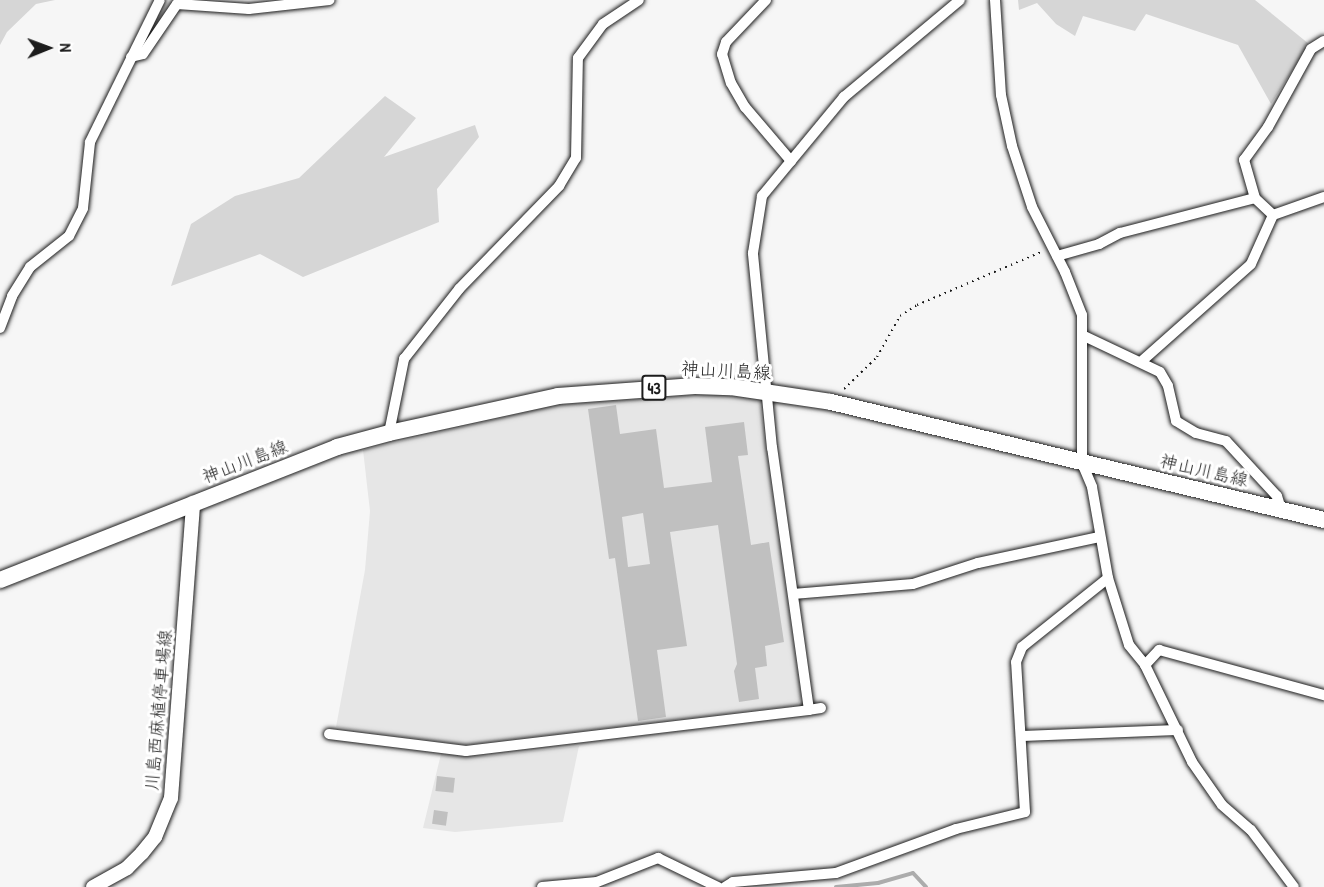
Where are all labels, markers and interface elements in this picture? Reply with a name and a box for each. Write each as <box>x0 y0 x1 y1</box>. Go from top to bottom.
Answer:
north arrow <box>18 18 78 78</box>
text: N <box>55 43 77 52</box>
street label: 神山川島線 <box>680 358 772 384</box>
road number: 43 <box>640 375 668 401</box>
street label: 神山川島線 <box>199 436 291 488</box>
street label: 神山川島線 <box>1158 450 1250 492</box>
street label: 川島西麻植停車場線 <box>141 628 177 792</box>

